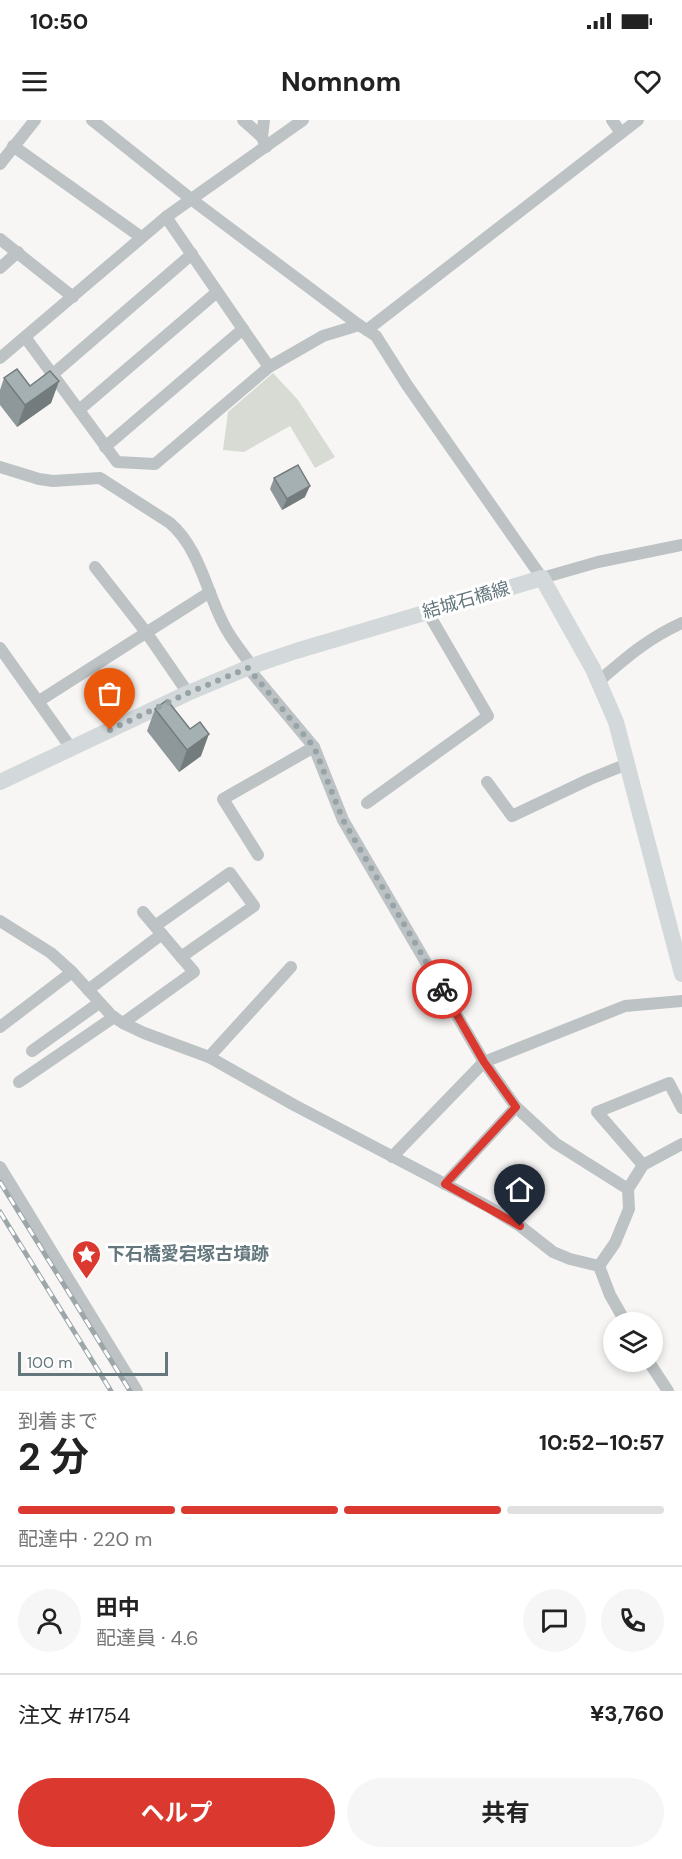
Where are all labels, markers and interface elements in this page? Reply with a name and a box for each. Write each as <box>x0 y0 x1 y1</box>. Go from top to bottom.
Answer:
text: 10:50 <box>30 7 88 36</box>
text: Nomnom <box>281 64 401 99</box>
icon: menu <box>18 65 51 98</box>
icon: heart <box>631 65 664 98</box>
street label: 結城石橋線 <box>419 576 513 624</box>
pin <box>84 668 135 730</box>
icon: bag <box>93 677 126 710</box>
courier <box>412 959 472 1019</box>
icon: bike <box>426 973 459 1006</box>
pin <box>494 1164 545 1226</box>
icon: home <box>503 1173 536 1206</box>
place icon: 下石橋愛宕塚古墳跡 <box>70 1238 102 1280</box>
place label: 下石橋愛宕塚古墳跡 <box>107 1242 269 1266</box>
map controls <box>603 1312 663 1372</box>
button: layers <box>603 1312 663 1372</box>
scale bar <box>18 1349 168 1376</box>
text: 100 m <box>27 1352 72 1373</box>
text: 到着まで <box>18 1408 98 1434</box>
text: 10:52–10:57 <box>539 1428 664 1457</box>
text: 2 分 <box>18 1431 89 1482</box>
text: 配達中 · 220 m <box>18 1526 152 1552</box>
button: person <box>18 1589 81 1652</box>
button: chat <box>523 1589 586 1652</box>
button: phone <box>601 1589 664 1652</box>
text: 田中 <box>96 1593 140 1622</box>
text: 配達員 · 4.6 <box>96 1625 199 1651</box>
text: ¥3,760 <box>590 1699 664 1728</box>
text: 注文 #1754 <box>18 1701 130 1730</box>
button: ヘルプ <box>18 1778 335 1847</box>
button: 共有 <box>347 1778 664 1847</box>

